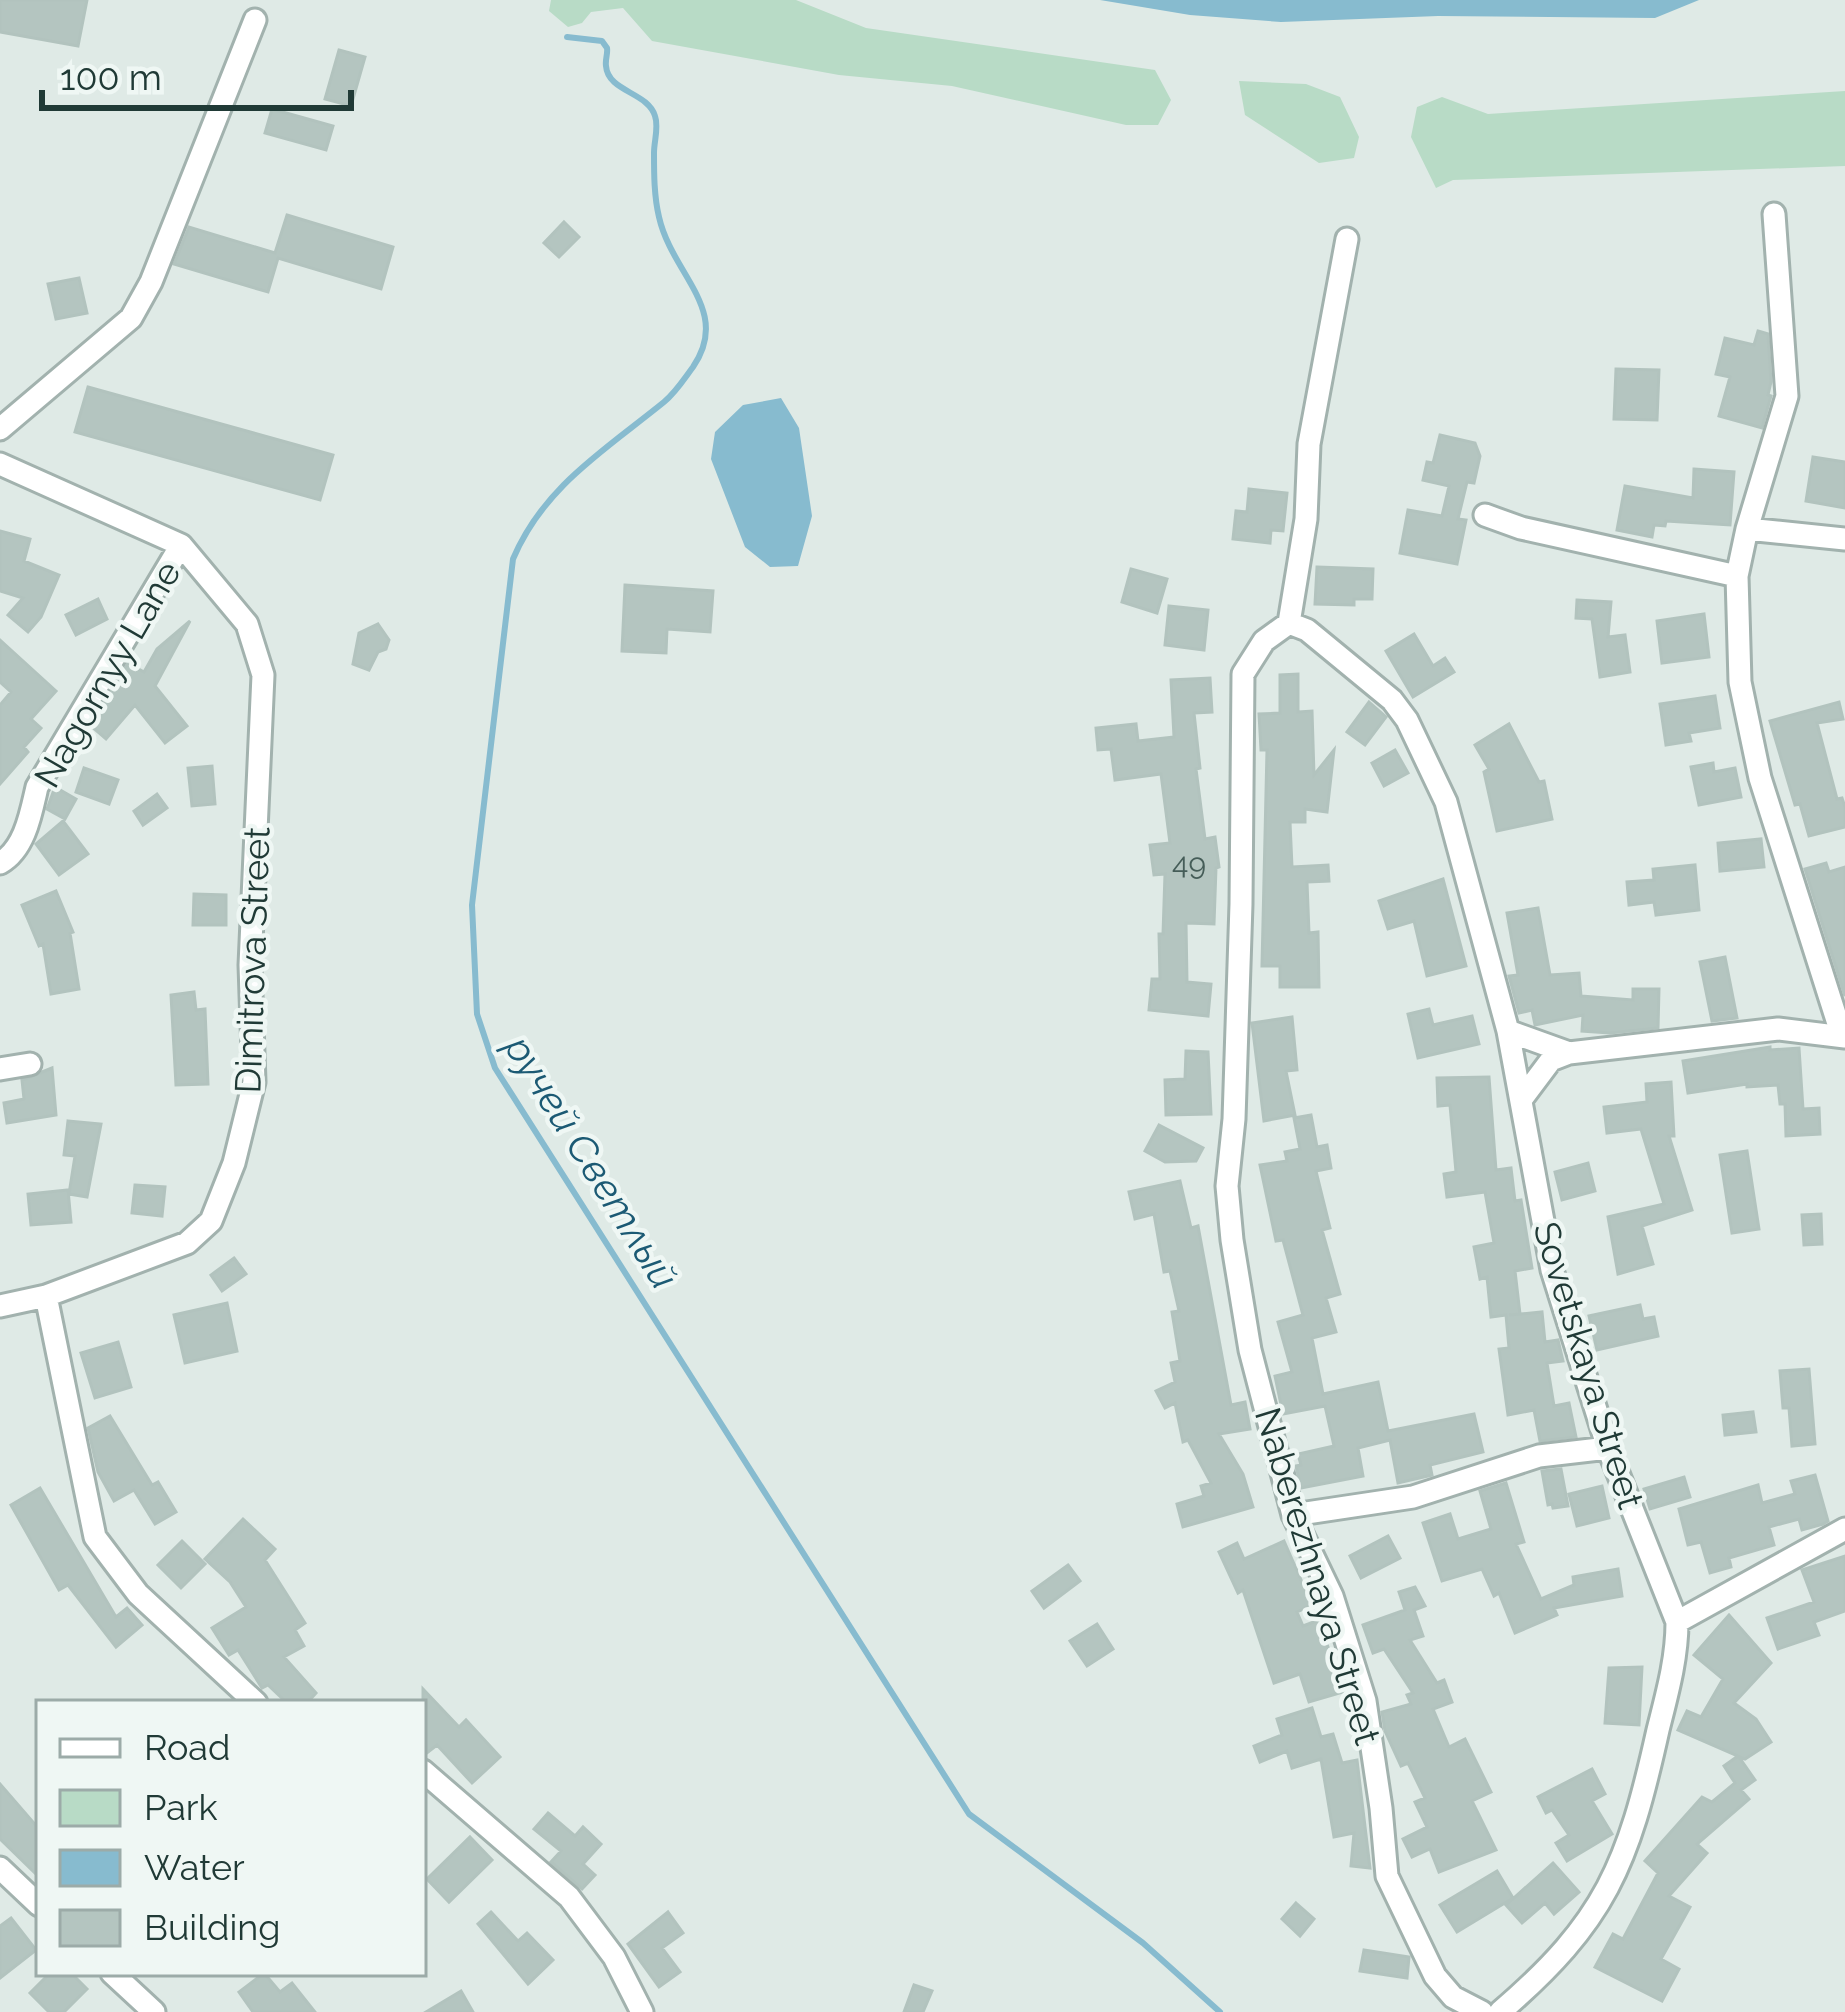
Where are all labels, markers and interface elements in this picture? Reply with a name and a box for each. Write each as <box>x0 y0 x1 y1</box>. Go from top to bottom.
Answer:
scale bar <box>42 36 351 110</box>
text: 100 m <box>60 56 162 98</box>
street label: Nagornyy Lane <box>25 553 189 795</box>
street label: Dimitrova Street <box>226 826 278 1094</box>
house number: 49 <box>1172 846 1206 881</box>
water label: ручей Светлый <box>495 1025 688 1297</box>
street label: Sovetskaya Street <box>1525 1217 1653 1513</box>
street label: Naberezhnaya Street <box>1247 1403 1389 1749</box>
legend <box>36 1700 426 1976</box>
text: Road <box>144 1726 230 1768</box>
text: Park <box>144 1786 218 1828</box>
text: Water <box>144 1846 245 1888</box>
text: Building <box>144 1906 280 1948</box>

